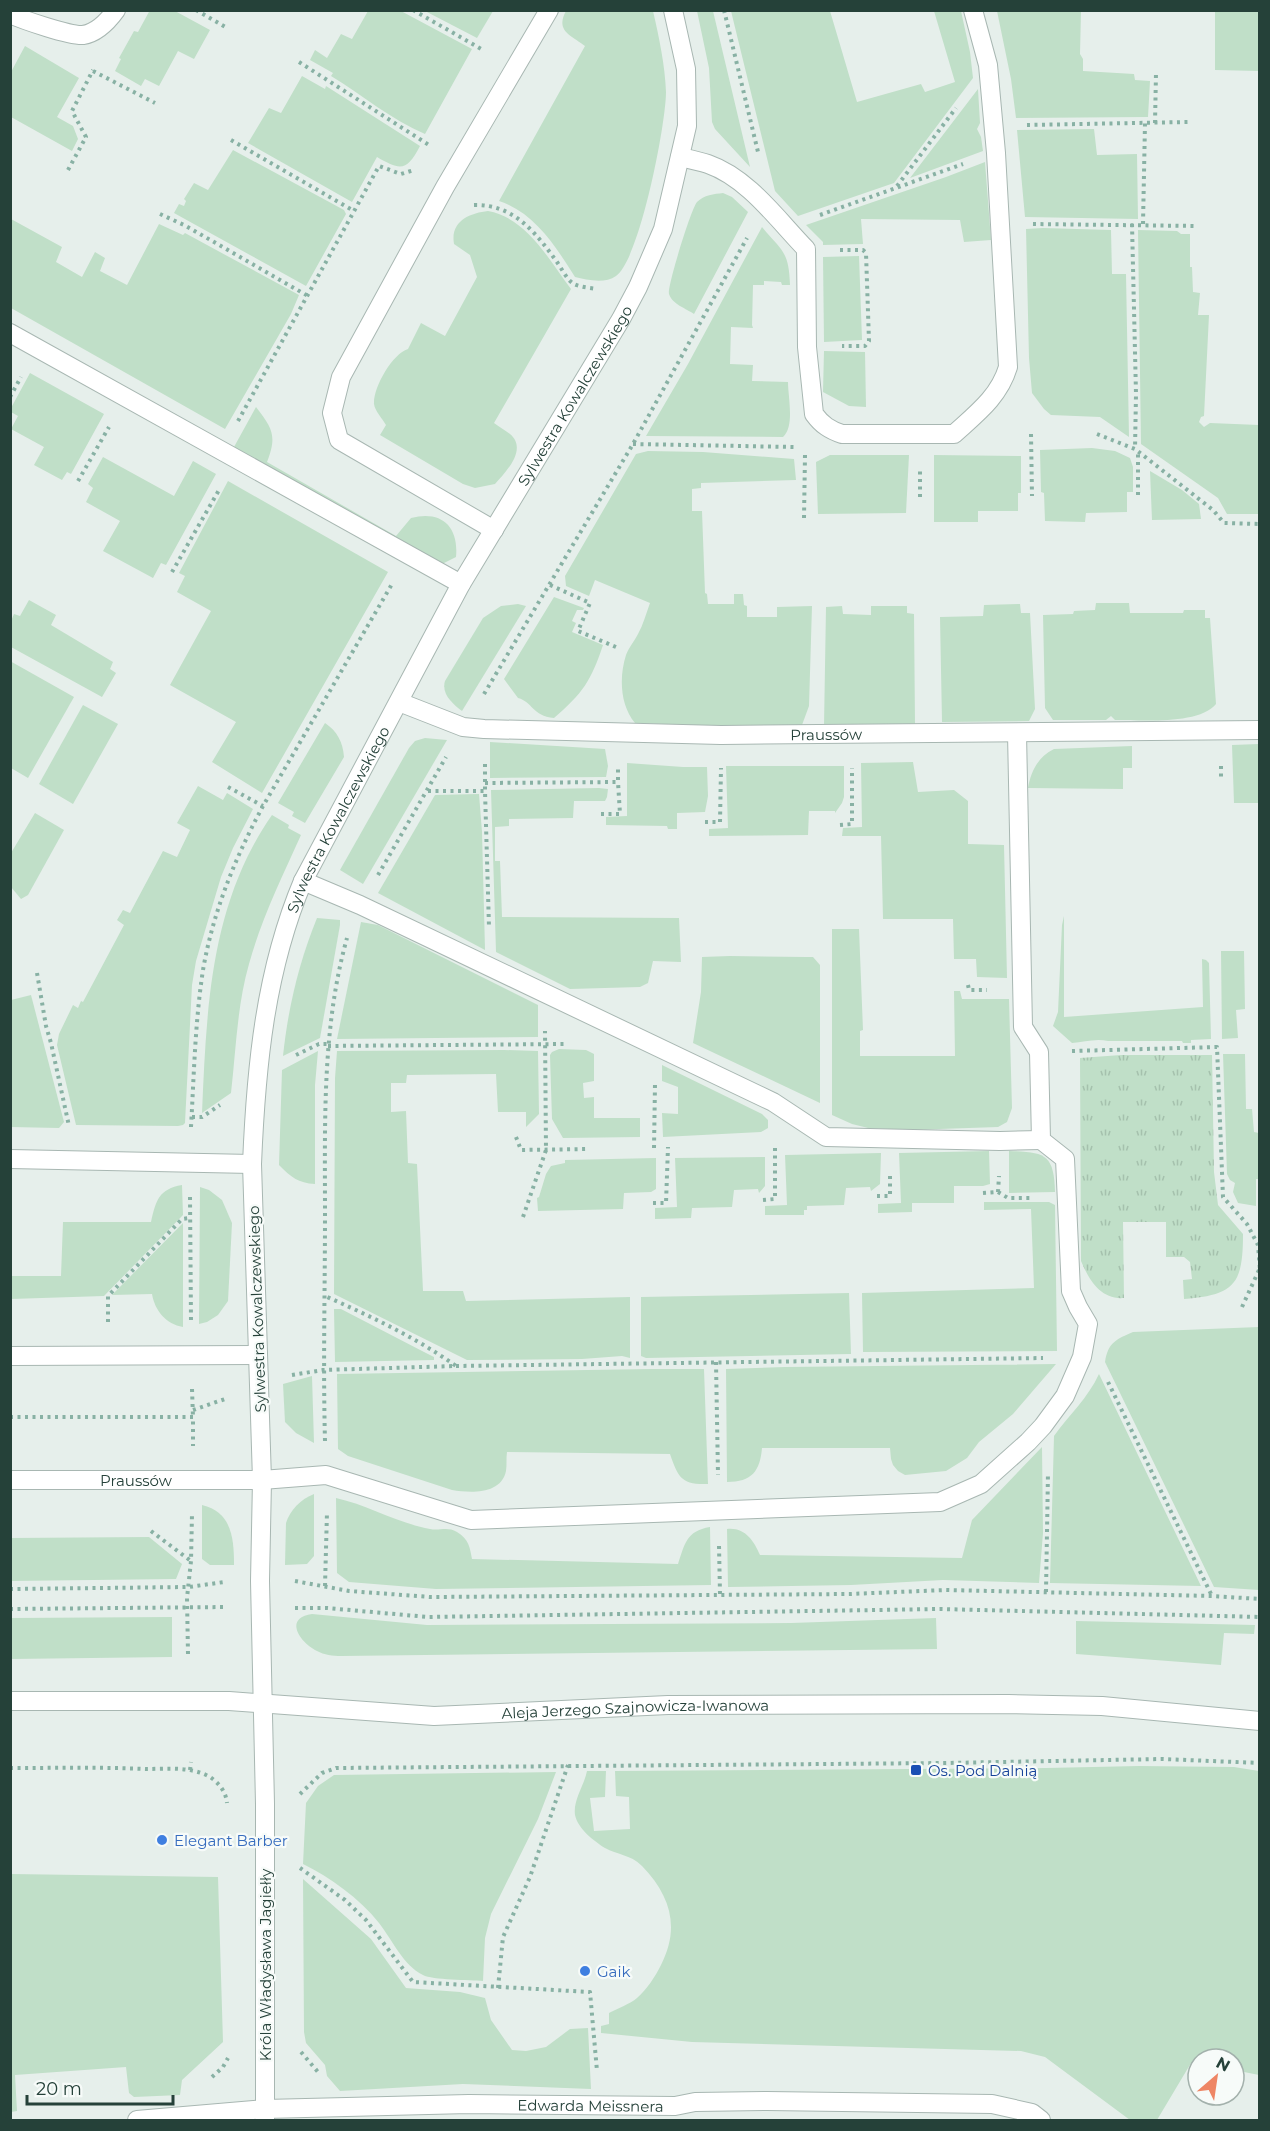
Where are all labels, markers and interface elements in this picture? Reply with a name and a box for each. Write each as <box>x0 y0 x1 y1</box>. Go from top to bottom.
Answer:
street label: Sylwestra Kowalczewskiego <box>513 302 636 489</box>
street label: Sylwestra Kowalczewskiego <box>282 723 393 915</box>
street label: Praussów <box>790 724 863 744</box>
street label: Sylwestra Kowalczewskiego <box>244 1205 270 1413</box>
street label: Praussów <box>100 1471 173 1490</box>
street label: Aleja Jerzego Szajnowicza-Iwanowa <box>501 1695 769 1722</box>
place label: Os. Pod Dalnią <box>928 1761 1037 1780</box>
marker: Os. Pod Dalnią <box>909 1763 923 1777</box>
place label: Elegant Barber <box>174 1831 288 1850</box>
marker: Elegant Barber <box>155 1833 169 1847</box>
street label: Króla Władysława Jagiełły <box>256 1868 275 2061</box>
place label: Gaik <box>597 1962 630 1981</box>
marker: Gaik <box>578 1964 592 1978</box>
north arrow <box>1186 2047 1246 2107</box>
text: N <box>1213 2053 1233 2076</box>
scale bar <box>27 2068 172 2106</box>
text: 20 m <box>36 2078 82 2100</box>
street label: Edwarda Meissnera <box>517 2095 664 2115</box>

